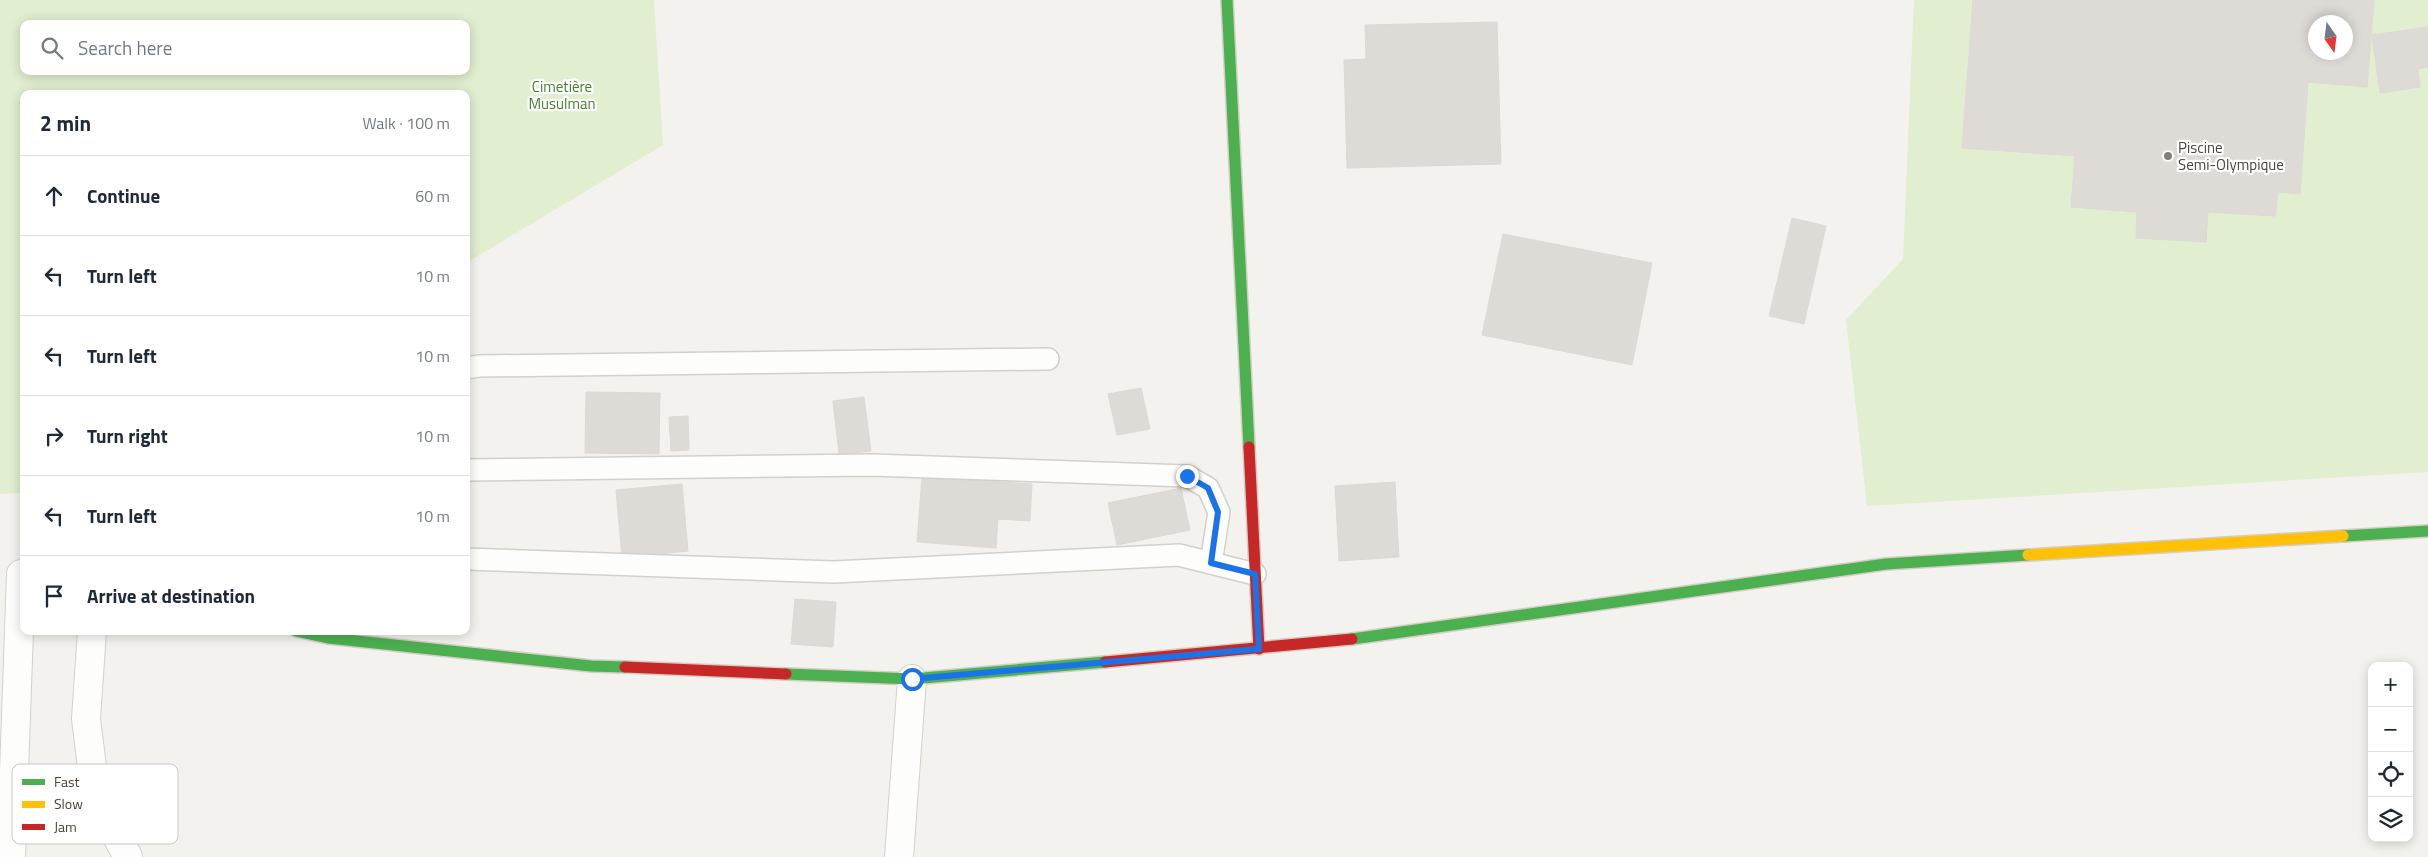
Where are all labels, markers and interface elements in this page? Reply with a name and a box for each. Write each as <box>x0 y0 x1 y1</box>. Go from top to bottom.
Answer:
north arrow <box>2308 15 2353 60</box>
search box <box>20 20 470 75</box>
text: Search here <box>78 33 172 62</box>
icon: search <box>38 34 66 62</box>
park label: Cimetière Musulman <box>528 75 596 115</box>
text: 2 min <box>40 107 91 139</box>
text: Walk · 100 m <box>362 111 450 135</box>
place label: Piscine Semi-Olympique <box>2178 136 2284 176</box>
marker: Piscine Semi-Olympique <box>2162 150 2174 162</box>
text: Continue <box>87 181 160 210</box>
icon: ahead <box>40 182 68 210</box>
text: 60 m <box>415 184 450 208</box>
text: Turn left <box>87 261 157 290</box>
icon: left <box>40 262 68 290</box>
text: 10 m <box>415 264 450 288</box>
text: Turn left <box>87 341 157 370</box>
icon: left <box>40 342 68 370</box>
text: 10 m <box>415 344 450 368</box>
text: Turn right <box>87 421 168 450</box>
icon: right <box>40 422 68 450</box>
text: 10 m <box>415 424 450 448</box>
route end <box>1176 465 1199 488</box>
text: Turn left <box>87 501 157 530</box>
icon: left <box>40 502 68 530</box>
text: 10 m <box>415 504 450 528</box>
text: Arrive at destination <box>87 581 255 610</box>
icon: arrive <box>40 582 68 610</box>
map controls <box>2368 662 2413 842</box>
button: + <box>2368 662 2413 707</box>
route start <box>901 668 924 691</box>
button: − <box>2368 707 2413 752</box>
button: locate <box>2368 752 2413 797</box>
legend <box>12 764 178 844</box>
text: Fast <box>54 771 79 792</box>
text: Slow <box>54 793 83 814</box>
button: layers <box>2368 797 2413 842</box>
text: Jam <box>54 816 77 837</box>

